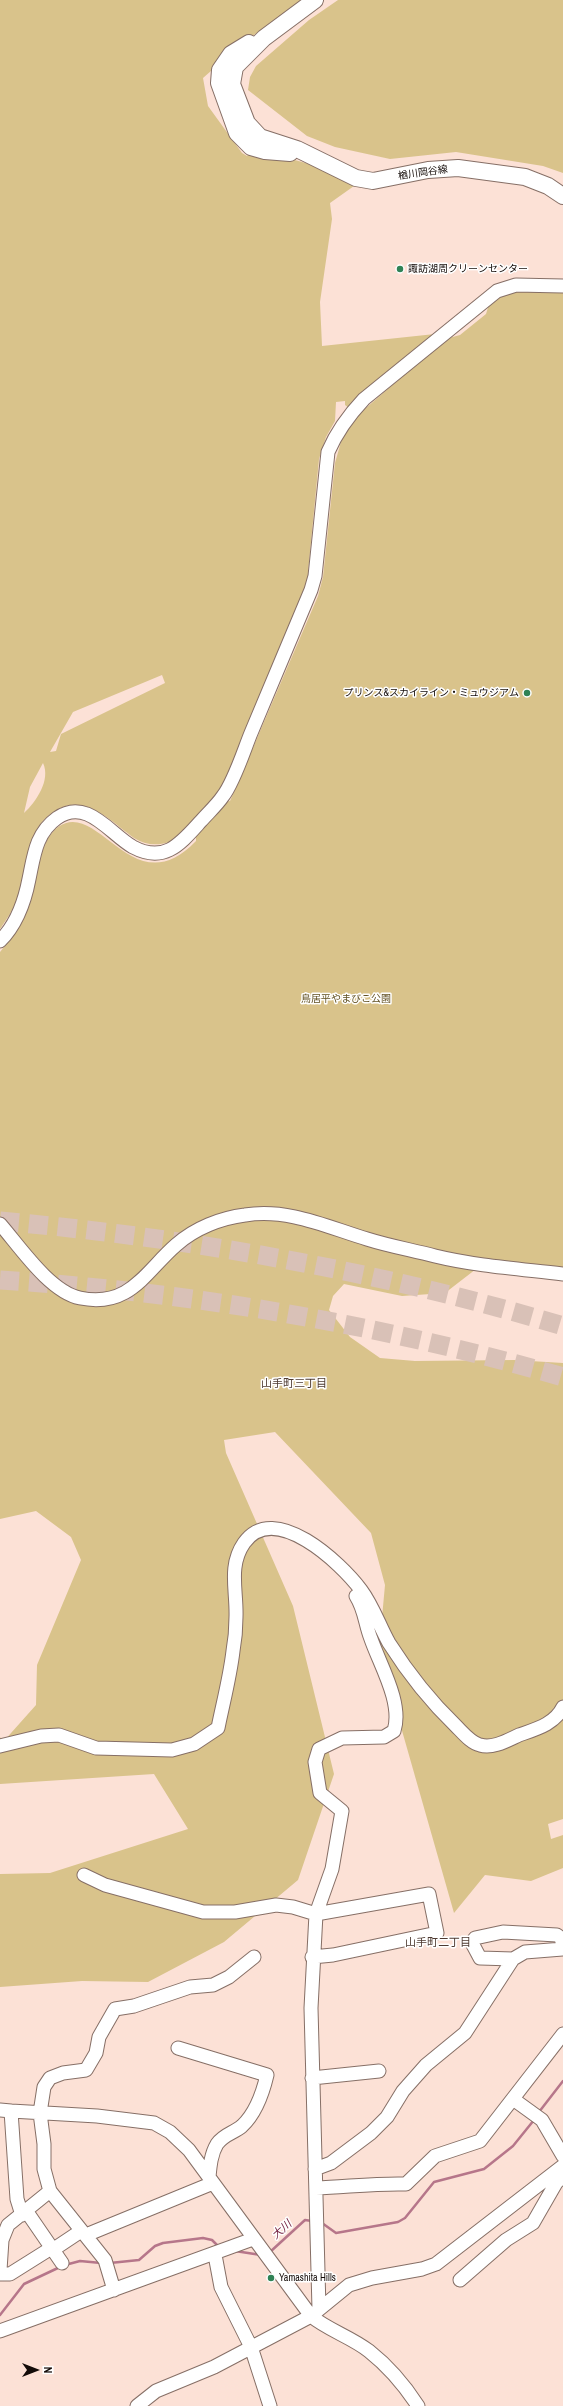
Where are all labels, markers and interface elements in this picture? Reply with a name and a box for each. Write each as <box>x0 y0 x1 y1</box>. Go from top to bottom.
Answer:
street label: 楢川岡谷線 <box>397 164 449 182</box>
place label: 諏訪湖周クリーンセンター <box>408 263 528 275</box>
marker: 諏訪湖周クリーンセンター <box>395 264 405 274</box>
place label: プリンス&スカイライン・ミュウジアム <box>344 687 519 699</box>
marker: プリンス&スカイライン・ミュウジアム <box>522 688 532 698</box>
park label: 鳥居平やまびこ公園 <box>301 993 391 1005</box>
district label: 山手町三丁目 <box>261 1377 327 1391</box>
district label: 山手町二丁目 <box>405 1936 471 1950</box>
water label: 大川 <box>269 2218 295 2242</box>
place label: Yamashita Hills <box>279 2272 336 2284</box>
marker: Yamashita Hills <box>266 2273 276 2283</box>
north arrow <box>16 2350 56 2390</box>
text: N <box>41 2367 55 2373</box>

